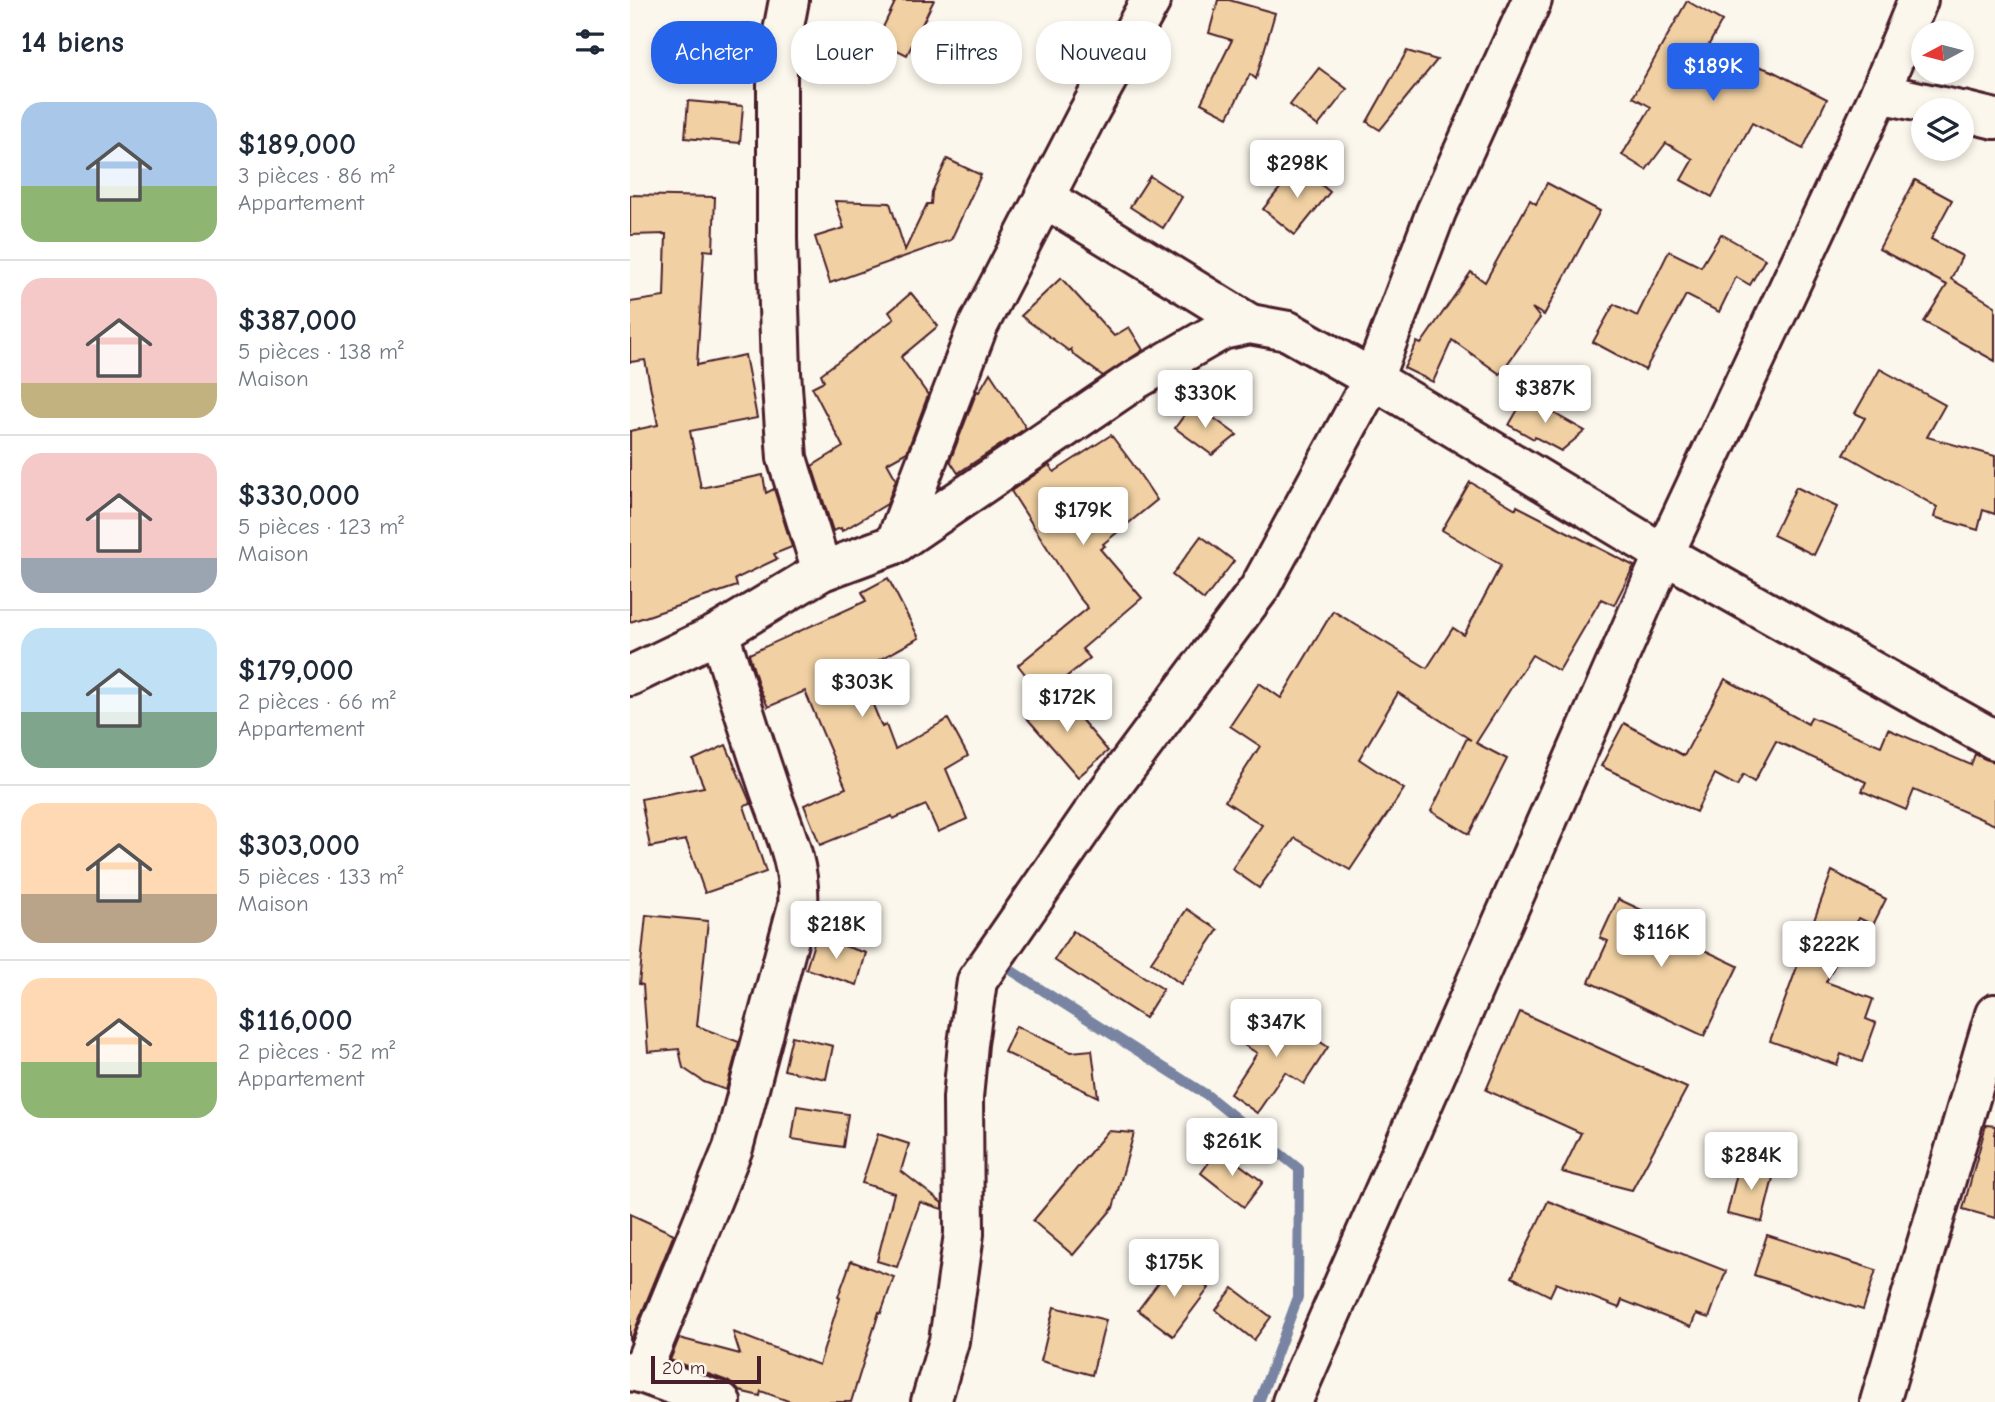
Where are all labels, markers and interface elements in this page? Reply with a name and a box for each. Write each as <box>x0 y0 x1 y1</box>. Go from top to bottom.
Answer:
chip: Acheter <box>651 21 777 84</box>
chip: Louer <box>791 21 897 84</box>
chip: Filtres <box>911 21 1022 84</box>
chip: Nouveau <box>1036 21 1171 84</box>
north arrow <box>1911 21 1974 84</box>
map controls <box>1911 21 1974 161</box>
icon: filters <box>571 23 609 61</box>
text: 14 biens <box>21 25 124 60</box>
pin: $189K <box>1664 43 1762 103</box>
text: $189K <box>1683 52 1743 79</box>
button: layers <box>1911 98 1974 161</box>
text: $189,000 <box>238 127 356 162</box>
icon: home <box>77 130 161 214</box>
pin: $298K <box>1248 140 1346 200</box>
text: $298K <box>1266 149 1328 176</box>
text: 3 pièces · 86 m² <box>238 162 395 189</box>
text: Appartement <box>238 189 364 216</box>
text: $387,000 <box>238 303 357 338</box>
icon: home <box>77 306 161 390</box>
text: 5 pièces · 138 m² <box>238 338 404 365</box>
text: Maison <box>238 365 309 392</box>
pin: $387K <box>1496 366 1594 425</box>
pin: $330K <box>1156 370 1254 430</box>
text: $387K <box>1515 374 1575 401</box>
text: $330K <box>1174 379 1236 406</box>
text: $330,000 <box>238 478 360 513</box>
icon: home <box>77 481 161 565</box>
pin: $179K <box>1034 488 1132 547</box>
text: $179K <box>1054 496 1112 523</box>
text: 5 pièces · 123 m² <box>238 513 404 540</box>
text: Maison <box>238 540 309 567</box>
text: $179,000 <box>238 653 354 688</box>
icon: home <box>77 656 161 740</box>
pin: $303K <box>813 660 911 719</box>
text: $303K <box>831 668 893 695</box>
pin: $172K <box>1018 674 1116 734</box>
text: $172K <box>1038 683 1096 710</box>
text: 2 pièces · 66 m² <box>238 688 396 715</box>
text: Appartement <box>238 715 364 742</box>
text: $303,000 <box>238 828 360 863</box>
icon: home <box>77 831 161 915</box>
text: 5 pièces · 133 m² <box>238 863 404 890</box>
text: Maison <box>238 890 309 917</box>
pin: $218K <box>787 902 885 961</box>
pin: $116K <box>1612 909 1710 969</box>
text: $218K <box>806 910 866 937</box>
text: $116K <box>1633 918 1689 945</box>
pin: $222K <box>1780 922 1878 981</box>
text: $222K <box>1798 930 1860 957</box>
pin: $347K <box>1227 1000 1325 1059</box>
text: $116,000 <box>238 1003 353 1038</box>
icon: home <box>77 1006 161 1090</box>
text: $347K <box>1246 1008 1306 1035</box>
text: 2 pièces · 52 m² <box>238 1038 395 1065</box>
text: Appartement <box>238 1065 364 1092</box>
pin: $261K <box>1183 1118 1281 1178</box>
text: $261K <box>1202 1127 1262 1154</box>
pin: $284K <box>1702 1132 1800 1192</box>
text: $284K <box>1721 1141 1781 1168</box>
pin: $175K <box>1125 1240 1223 1299</box>
text: $175K <box>1145 1248 1203 1275</box>
scale bar <box>651 1353 761 1385</box>
text: 20 m <box>662 1357 706 1379</box>

